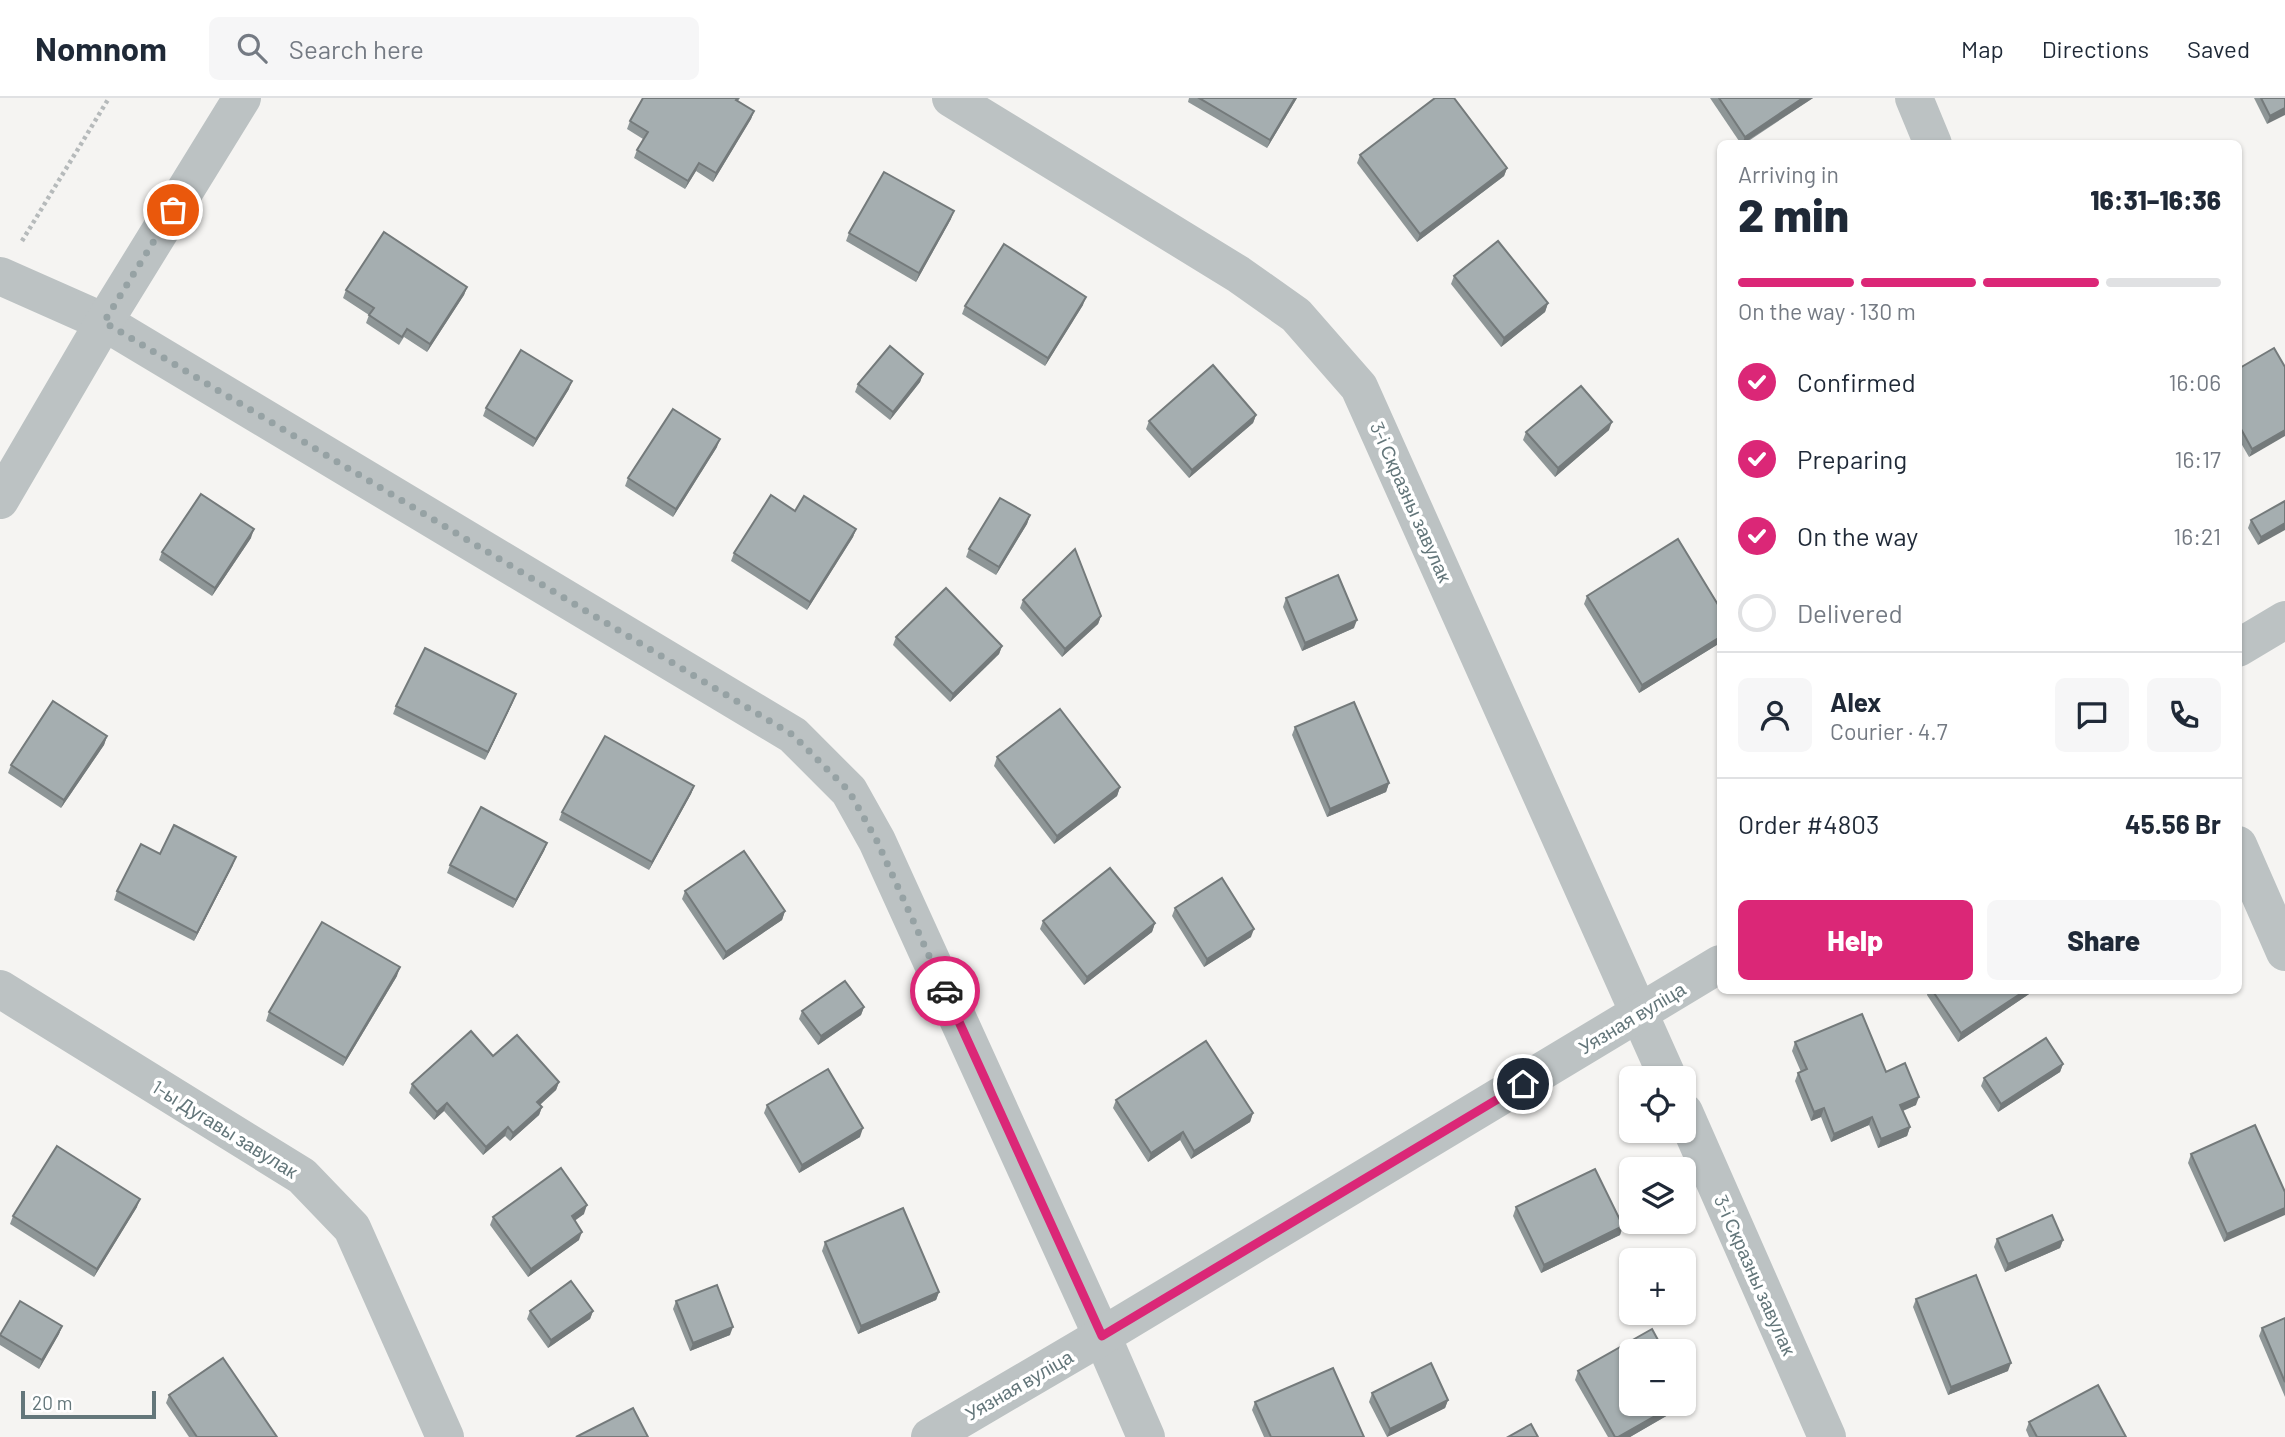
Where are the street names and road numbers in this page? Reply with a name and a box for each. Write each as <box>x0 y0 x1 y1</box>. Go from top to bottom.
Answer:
street label: 3-і Скразны завулак <box>1366 418 1457 586</box>
street label: Уязная вуліца <box>1574 976 1690 1058</box>
street label: 1-ы Дугавы завулак <box>148 1075 303 1183</box>
street label: 3-і Скразны завулак <box>1710 1191 1801 1359</box>
street label: Уязная вуліца <box>961 1344 1077 1425</box>

